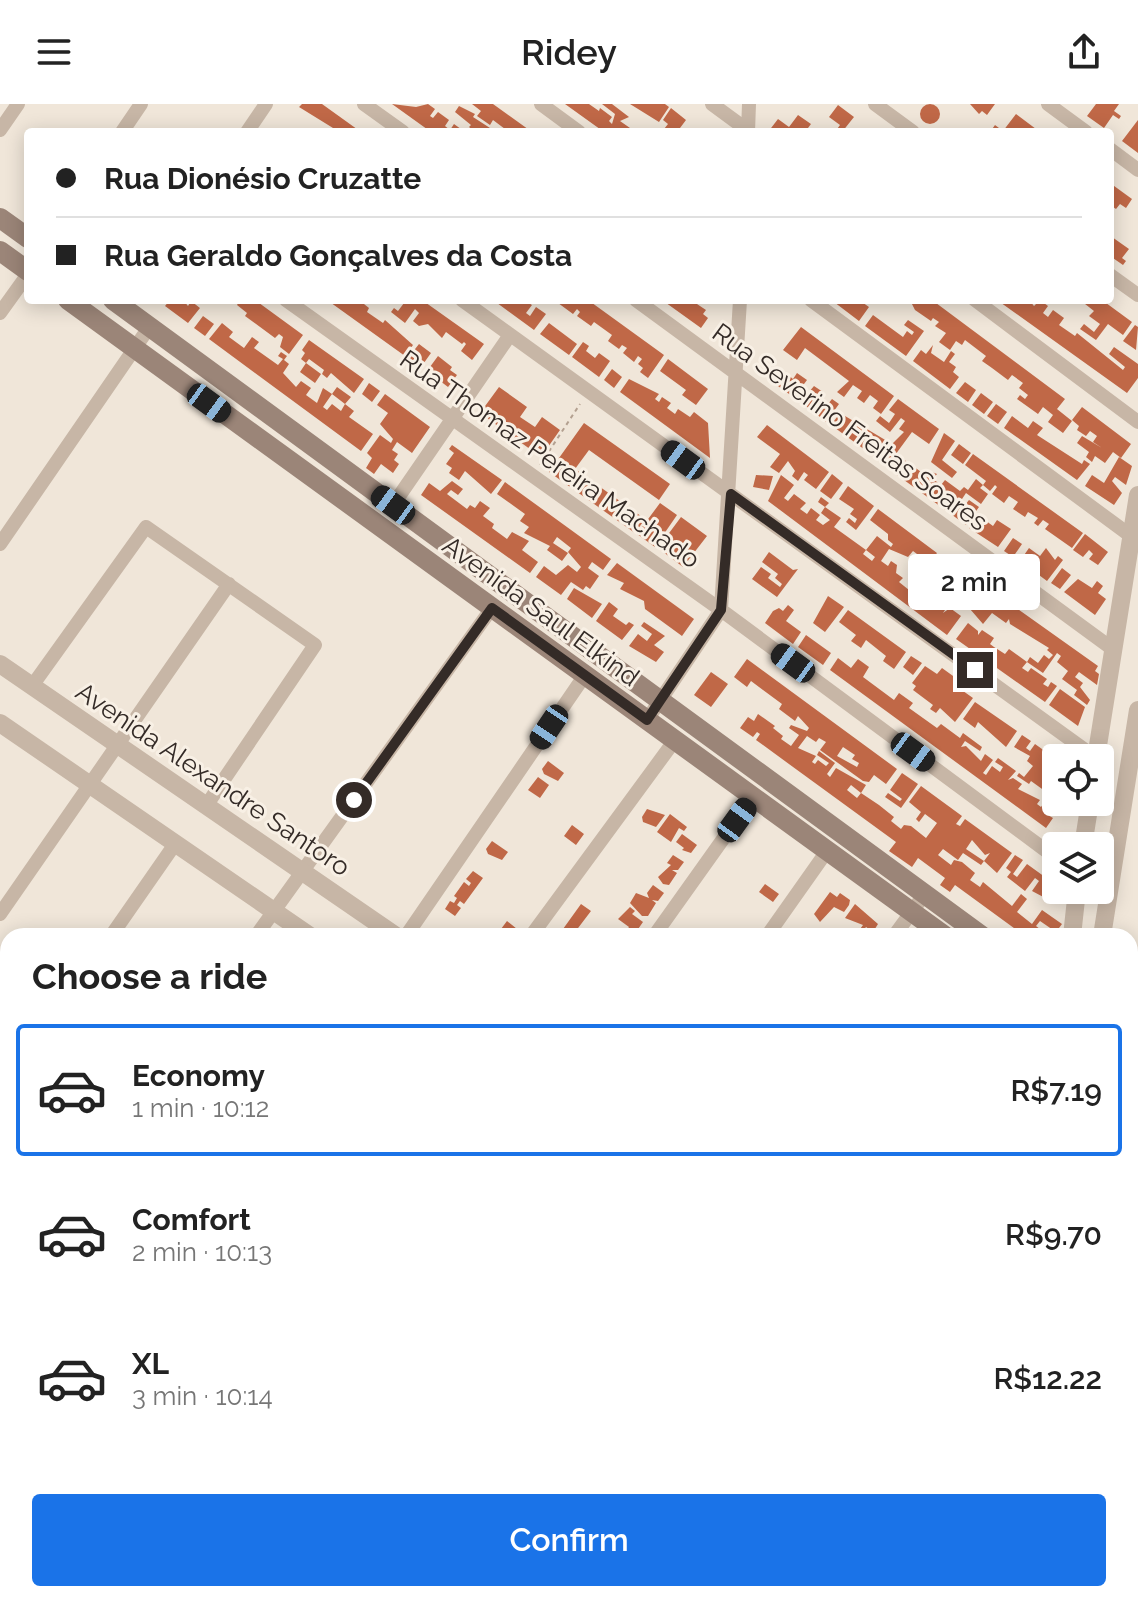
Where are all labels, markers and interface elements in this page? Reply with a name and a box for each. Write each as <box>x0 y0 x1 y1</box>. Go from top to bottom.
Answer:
icon: menu <box>32 30 76 74</box>
icon: share <box>1062 30 1106 74</box>
text: Ridey <box>521 31 617 73</box>
text: Rua Dionésio Cruzatte <box>104 161 421 196</box>
text: Rua Geraldo Gonçalves da Costa <box>104 238 572 273</box>
street label: Rua Severino Freitas Soares <box>707 317 993 537</box>
street label: Rua Thomaz Pereira Machado <box>394 344 706 574</box>
car <box>183 379 235 427</box>
car <box>657 436 709 484</box>
car <box>367 481 419 529</box>
street label: Avenida Saul Elkind <box>437 530 645 692</box>
callout: 2 min <box>909 554 1041 610</box>
text: 2 min <box>941 567 1007 597</box>
car <box>767 639 819 687</box>
route end <box>957 652 993 688</box>
street label: Avenida Alexandre Santoro <box>70 676 356 882</box>
car <box>526 700 572 754</box>
car <box>887 728 939 776</box>
map controls <box>1042 744 1114 904</box>
button: locate <box>1042 744 1114 816</box>
route start <box>336 782 372 818</box>
car <box>713 794 761 846</box>
button: layers <box>1042 832 1114 904</box>
text: Choose a ride <box>32 955 267 997</box>
icon: car <box>36 1054 108 1126</box>
text: Economy <box>132 1058 265 1093</box>
text: R$7.19 <box>1010 1073 1102 1108</box>
text: 1 min · 10:12 <box>132 1093 269 1123</box>
icon: car <box>36 1198 108 1270</box>
text: Comfort <box>132 1202 251 1237</box>
text: R$9.70 <box>1005 1217 1102 1252</box>
text: 2 min · 10:13 <box>132 1237 272 1267</box>
icon: car <box>36 1342 108 1414</box>
text: XL <box>132 1346 169 1381</box>
text: R$12.22 <box>993 1361 1102 1396</box>
text: 3 min · 10:14 <box>132 1381 273 1411</box>
button: Confirm <box>32 1494 1106 1586</box>

